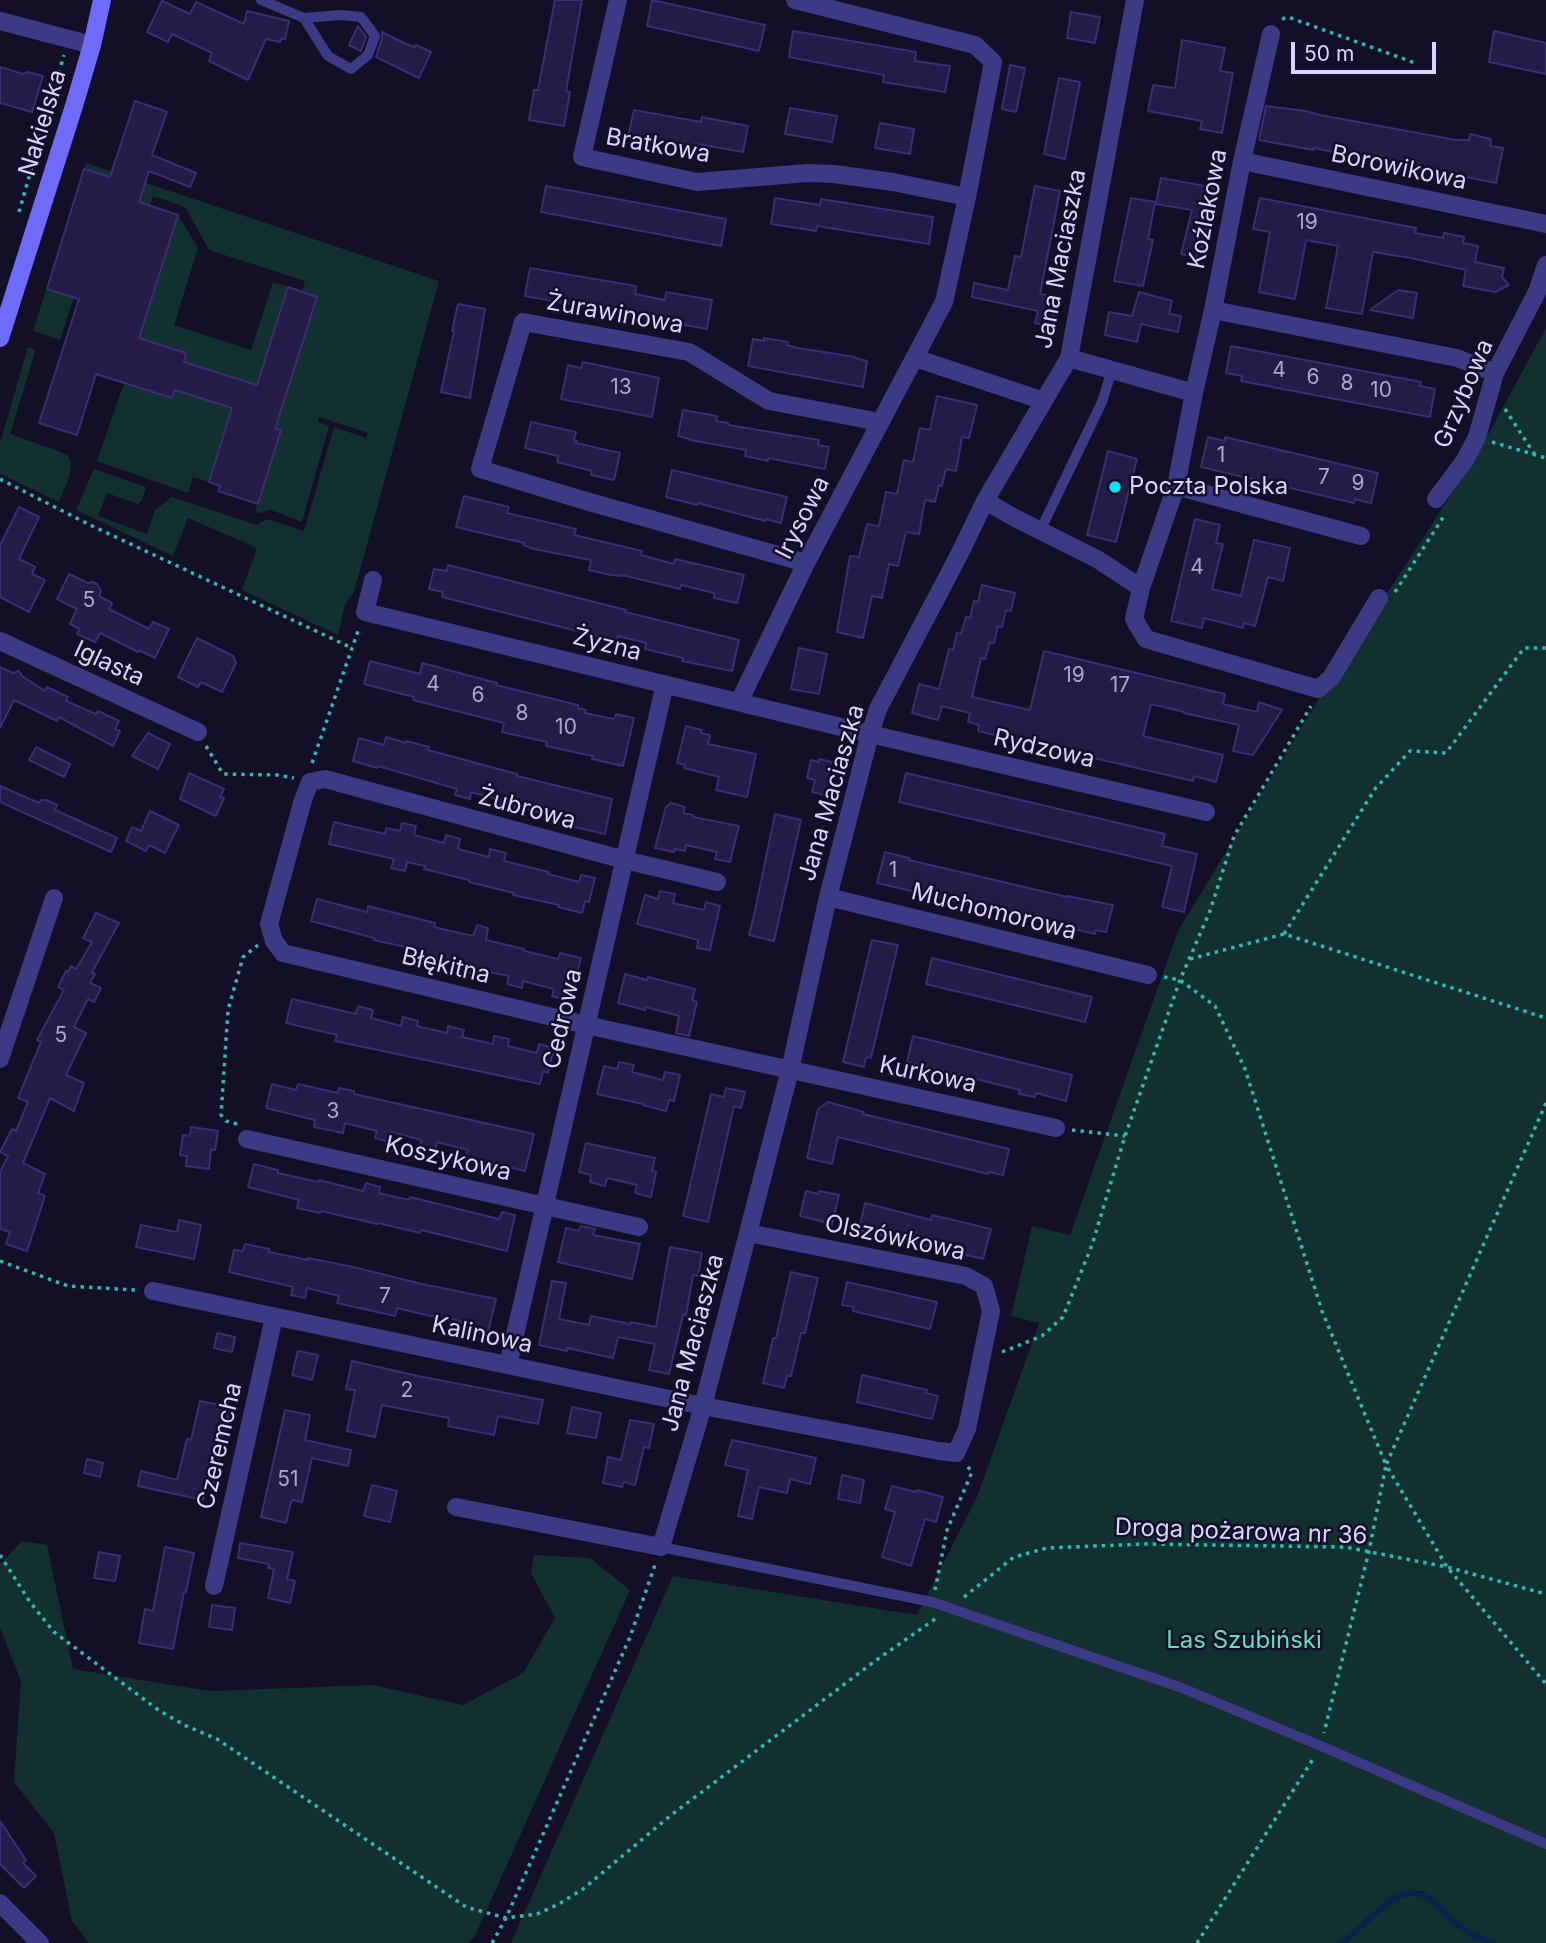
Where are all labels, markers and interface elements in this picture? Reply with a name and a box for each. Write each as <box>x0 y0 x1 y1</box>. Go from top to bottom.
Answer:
scale bar <box>1294 28 1439 72</box>
text: 50 m <box>1304 41 1354 66</box>
street label: Nakielska <box>13 66 73 180</box>
street label: Bratkowa <box>603 123 713 169</box>
street label: Borowikowa <box>1329 140 1469 196</box>
street label: Koźlakowa <box>1182 147 1234 271</box>
street label: Jana Maciaszka <box>1029 167 1093 351</box>
house number: 19 <box>1296 210 1318 236</box>
street label: Żurawinowa <box>544 288 686 340</box>
street label: Grzybowa <box>1428 335 1500 453</box>
house number: 4 <box>1272 358 1286 384</box>
house number: 6 <box>1306 365 1320 391</box>
house number: 8 <box>1341 371 1353 397</box>
house number: 13 <box>610 375 632 401</box>
house number: 10 <box>1370 378 1392 404</box>
house number: 1 <box>1217 443 1225 469</box>
house number: 7 <box>1318 465 1330 491</box>
house number: 9 <box>1351 471 1365 497</box>
street label: Irysowa <box>770 472 836 564</box>
place label: Poczta Polska <box>1129 473 1288 501</box>
marker: Poczta Polska <box>1107 479 1123 495</box>
house number: 4 <box>1190 555 1204 581</box>
house number: 5 <box>83 588 95 614</box>
street label: Żyzna <box>570 623 644 667</box>
street label: Iglasta <box>69 635 149 693</box>
house number: 19 <box>1063 663 1085 689</box>
house number: 4 <box>426 672 440 698</box>
house number: 17 <box>1110 673 1130 699</box>
house number: 6 <box>471 683 485 709</box>
house number: 8 <box>516 701 528 727</box>
street label: Jana Maciaszka <box>793 701 871 885</box>
house number: 10 <box>555 715 577 741</box>
street label: Rydzowa <box>991 723 1097 775</box>
street label: Żubrowa <box>475 782 579 836</box>
house number: 1 <box>889 858 897 884</box>
street label: Muchomorowa <box>908 878 1080 946</box>
street label: Błękitna <box>399 942 493 990</box>
street label: Cedrowa <box>538 966 588 1072</box>
house number: 5 <box>55 1023 67 1049</box>
street label: Kurkowa <box>877 1051 979 1099</box>
house number: 3 <box>327 1099 339 1125</box>
street label: Koszykowa <box>382 1130 514 1188</box>
street label: Olszówkowa <box>822 1209 968 1267</box>
street label: Jana Maciaszka <box>655 1251 731 1435</box>
house number: 7 <box>379 1284 391 1310</box>
street label: Kalinowa <box>429 1310 535 1360</box>
house number: 2 <box>401 1378 413 1404</box>
street label: Czeremcha <box>191 1380 249 1512</box>
house number: 51 <box>277 1467 299 1493</box>
street label: Droga pożarowa nr 36 <box>1114 1513 1368 1551</box>
park label: Las Szubiński <box>1166 1627 1322 1655</box>

